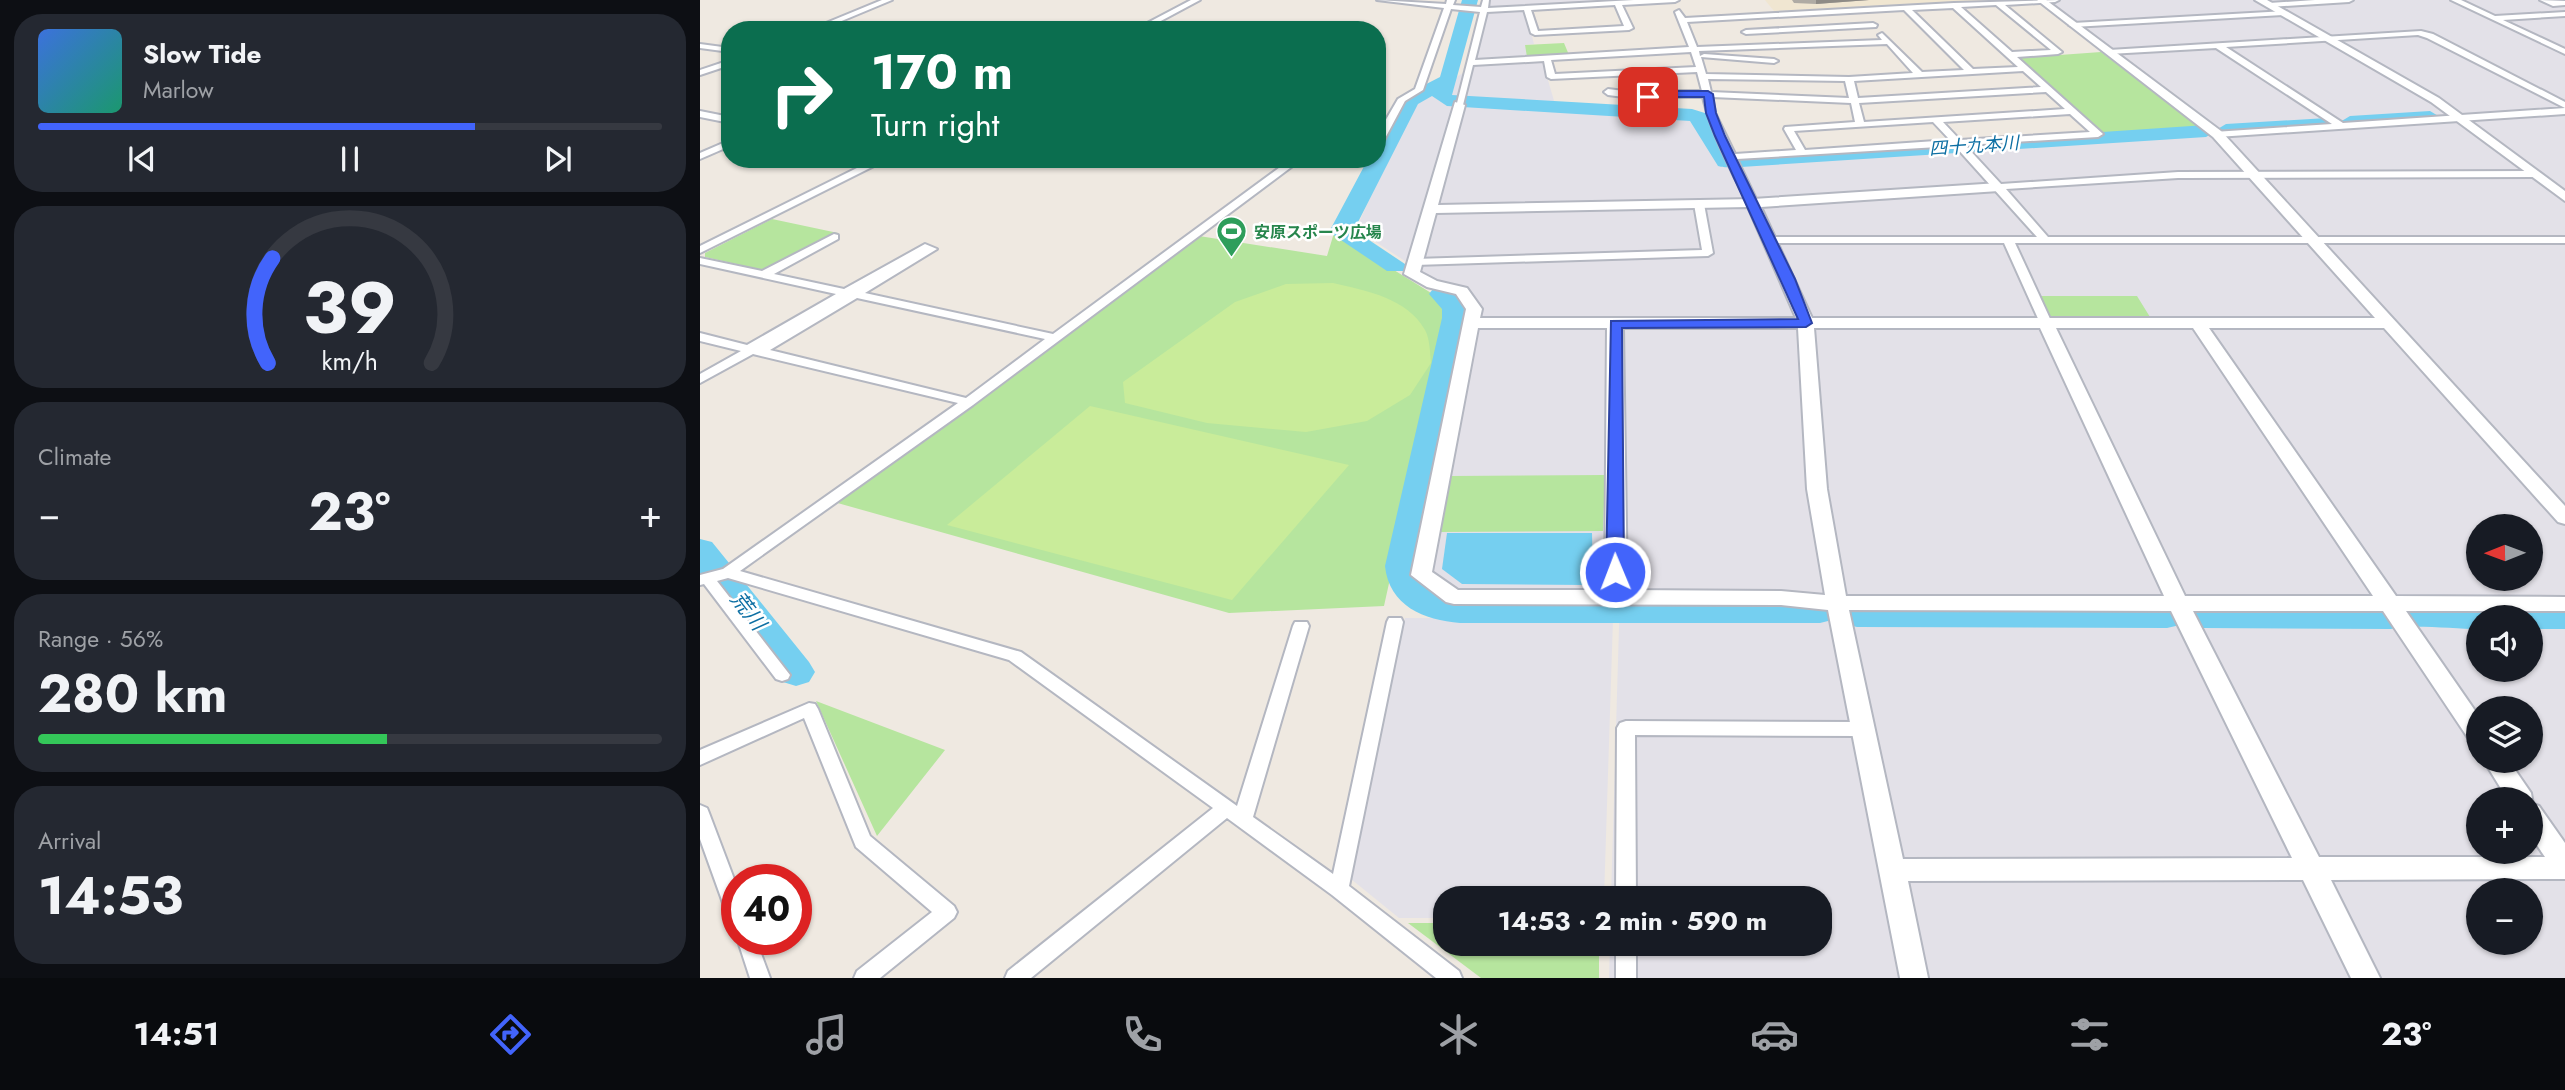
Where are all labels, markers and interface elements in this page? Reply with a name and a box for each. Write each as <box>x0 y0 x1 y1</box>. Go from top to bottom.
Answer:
text: Slow Tide <box>143 35 262 73</box>
text: 170 m <box>871 37 1013 107</box>
icon: right <box>756 49 847 140</box>
pin <box>1618 67 1678 127</box>
text: Marlow <box>143 73 214 107</box>
icon: arrive <box>1629 78 1667 116</box>
text: Turn right <box>871 102 1000 148</box>
water label: 四十九本川 <box>1928 130 2022 162</box>
icon: previous <box>123 140 161 178</box>
icon: pause <box>331 140 369 178</box>
icon: next <box>539 140 577 178</box>
sports icon: 安原スポーツ広場 <box>1214 215 1248 259</box>
place label: 安原スポーツ広場 <box>1254 221 1382 244</box>
text: 39 <box>303 255 397 360</box>
text: km/h <box>322 343 378 379</box>
text: Climate <box>38 440 111 474</box>
text: 23° <box>309 474 390 550</box>
text: − <box>38 486 60 541</box>
text: + <box>639 486 662 541</box>
north arrow <box>2466 514 2543 592</box>
map controls <box>2466 514 2543 955</box>
position arrow <box>1578 535 1652 609</box>
water label: 荒川 <box>723 585 774 638</box>
button: sound <box>2466 605 2543 682</box>
text: Range · 56% <box>38 622 163 656</box>
text: 280 km <box>38 656 227 732</box>
button: layers <box>2466 696 2543 773</box>
button: + <box>2466 787 2543 864</box>
text: Arrival <box>38 824 101 858</box>
text: 14:53 <box>38 858 183 934</box>
speed limit sign: 40 <box>721 864 812 955</box>
button: − <box>2466 878 2543 955</box>
text: 14:53 · 2 min · 590 m <box>1498 902 1767 940</box>
icon: directions <box>486 1010 535 1059</box>
icon: music <box>802 1010 851 1059</box>
icon: phone <box>1118 1010 1167 1059</box>
icon: climate <box>1434 1010 1483 1059</box>
icon: car <box>1750 1010 1799 1059</box>
icon: filters <box>2065 1010 2114 1059</box>
text: 14:51 <box>133 1011 219 1057</box>
text: 23° <box>2381 1011 2432 1057</box>

